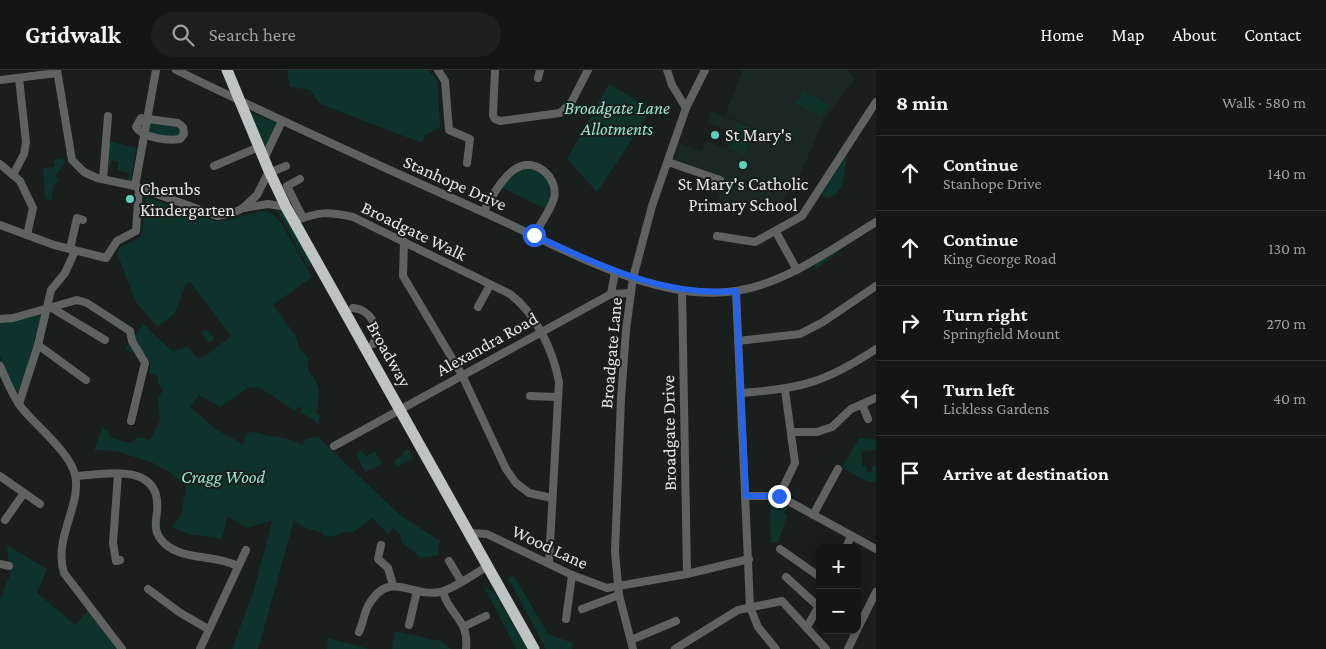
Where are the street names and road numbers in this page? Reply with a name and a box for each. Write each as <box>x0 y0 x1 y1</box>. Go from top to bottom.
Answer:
street label: Stanhope Drive <box>400 151 510 215</box>
street label: Broadgate Walk <box>358 197 470 265</box>
street label: Broadgate Lane <box>596 296 626 409</box>
street label: Alexandra Road <box>433 308 542 380</box>
street label: Broadway <box>363 318 416 391</box>
street label: Broadgate Drive <box>658 375 680 491</box>
street label: Wood Lane <box>509 521 591 573</box>

